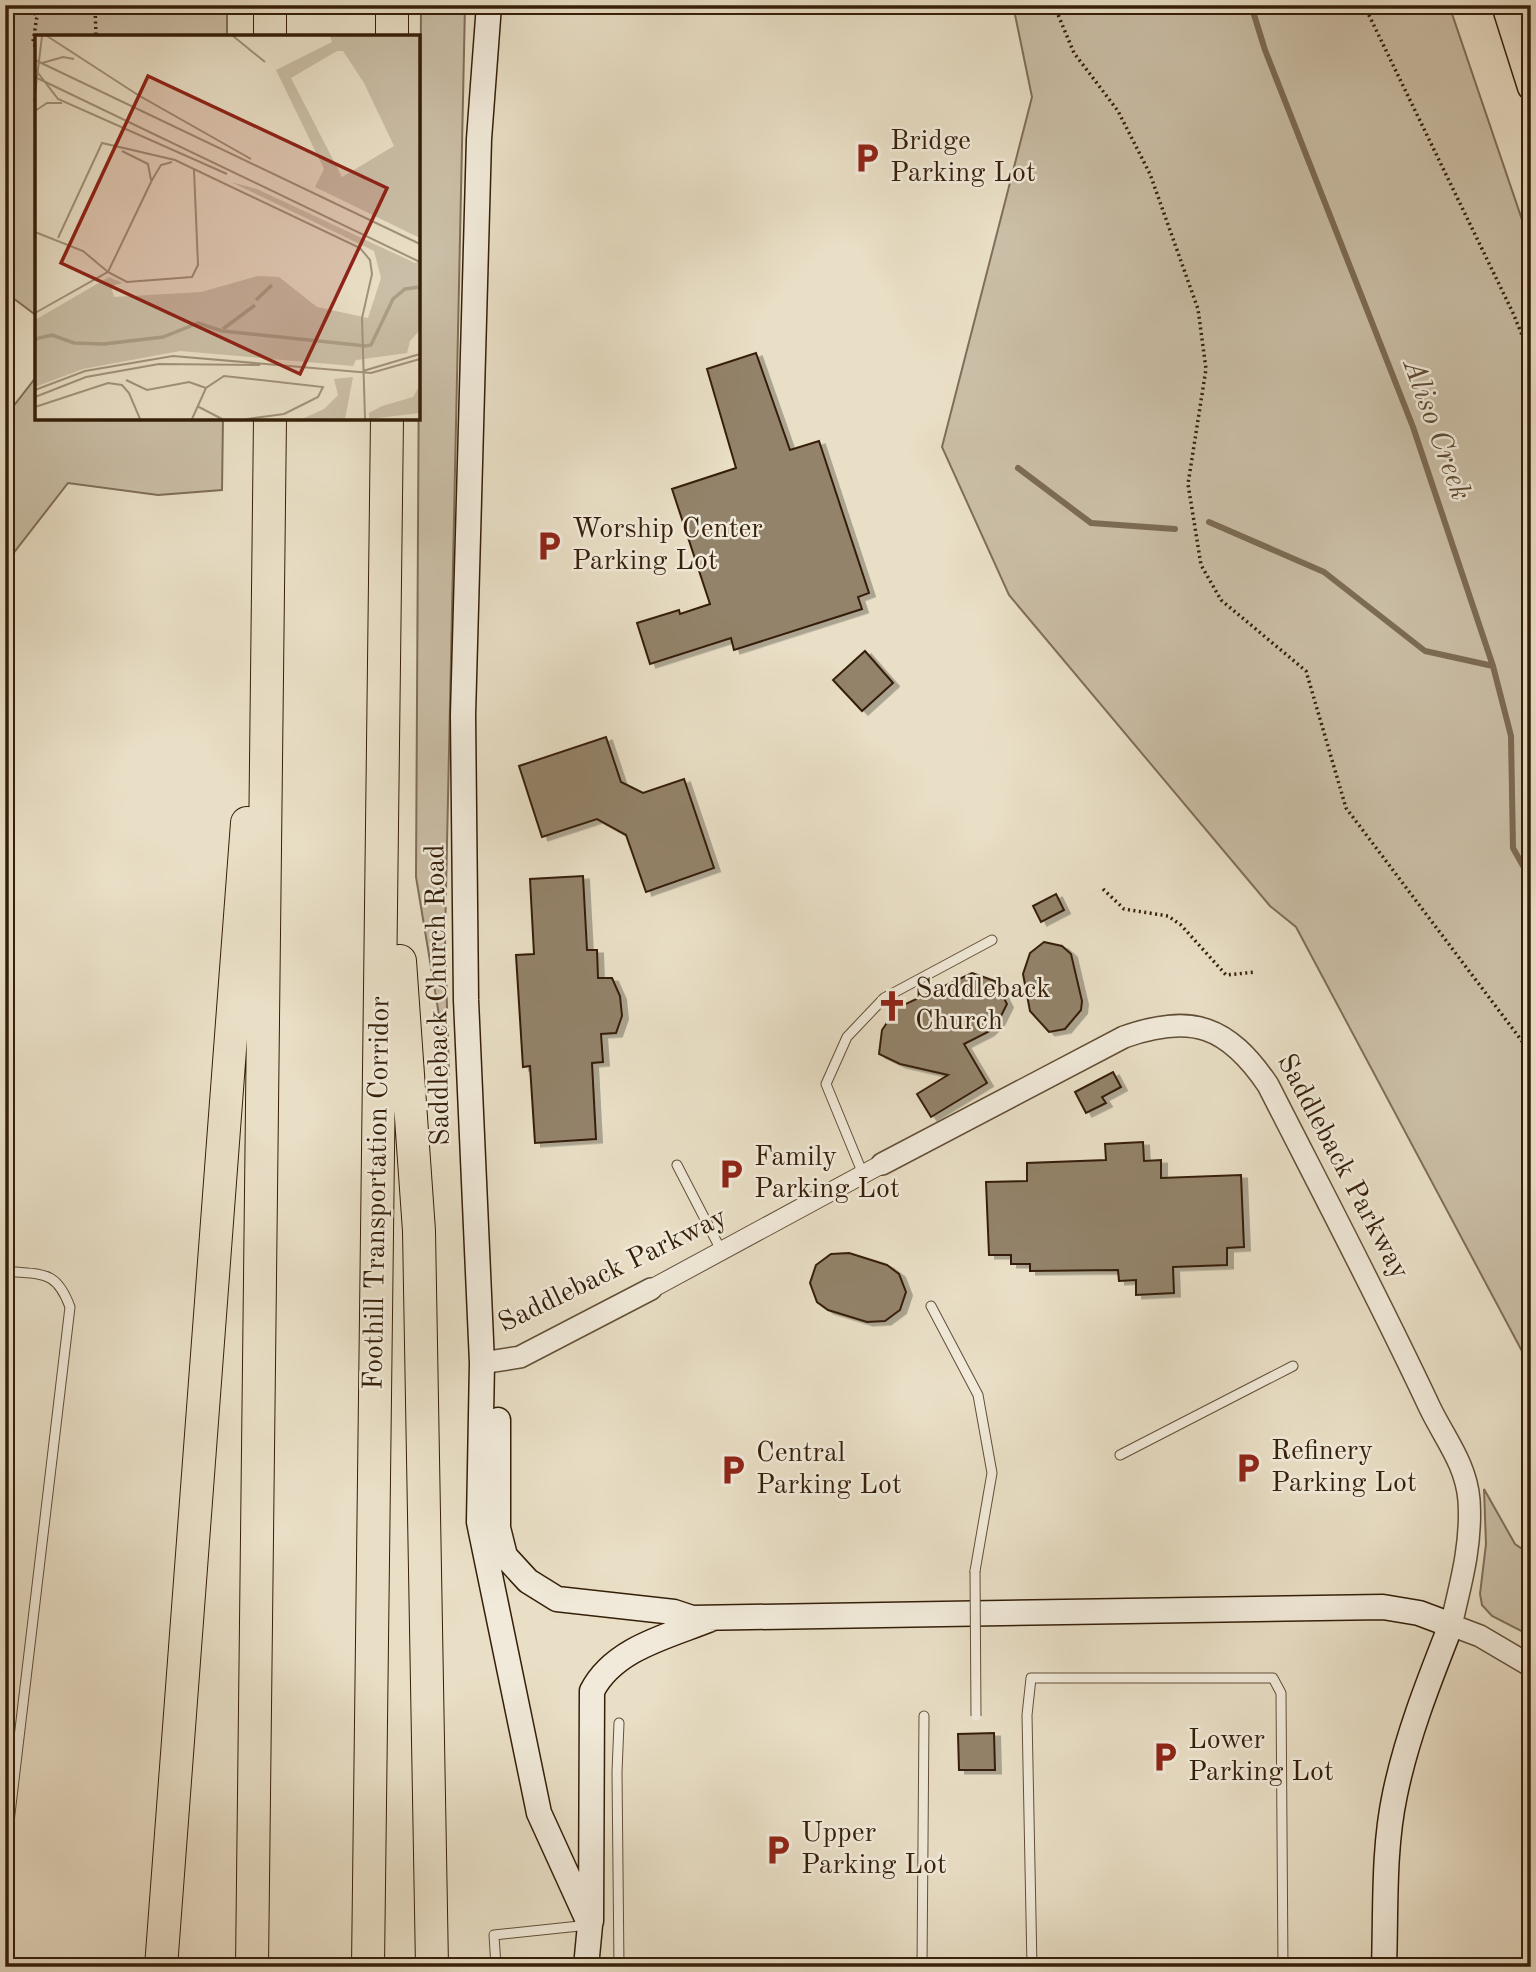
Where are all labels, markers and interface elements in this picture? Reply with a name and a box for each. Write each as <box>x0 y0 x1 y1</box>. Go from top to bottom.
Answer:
inset map <box>35 35 420 420</box>
place label: Bridge Parking Lot <box>890 128 1036 188</box>
parking icon: Bridge Parking Lot <box>850 141 884 175</box>
water label: Aliso Creek <box>1396 354 1475 505</box>
place label: Worship Center Parking Lot <box>572 516 763 576</box>
parking icon: Worship Center Parking Lot <box>532 529 566 563</box>
street label: Saddleback Church Road <box>422 844 456 1146</box>
place label: Saddleback Church <box>915 976 1051 1036</box>
church icon: Saddleback Church <box>875 989 909 1023</box>
street label: Foothill Transportation Corridor <box>361 996 395 1390</box>
street label: Saddleback Parkway <box>1271 1050 1413 1284</box>
place label: Family Parking Lot <box>754 1144 900 1204</box>
parking icon: Family Parking Lot <box>714 1157 748 1191</box>
street label: Saddleback Parkway <box>494 1203 732 1338</box>
place label: Refinery Parking Lot <box>1271 1438 1417 1498</box>
place label: Central Parking Lot <box>756 1440 902 1500</box>
parking icon: Refinery Parking Lot <box>1231 1451 1265 1485</box>
parking icon: Central Parking Lot <box>716 1453 750 1487</box>
place label: Lower Parking Lot <box>1188 1727 1334 1787</box>
parking icon: Lower Parking Lot <box>1148 1740 1182 1774</box>
place label: Upper Parking Lot <box>801 1820 947 1880</box>
parking icon: Upper Parking Lot <box>761 1833 795 1867</box>

